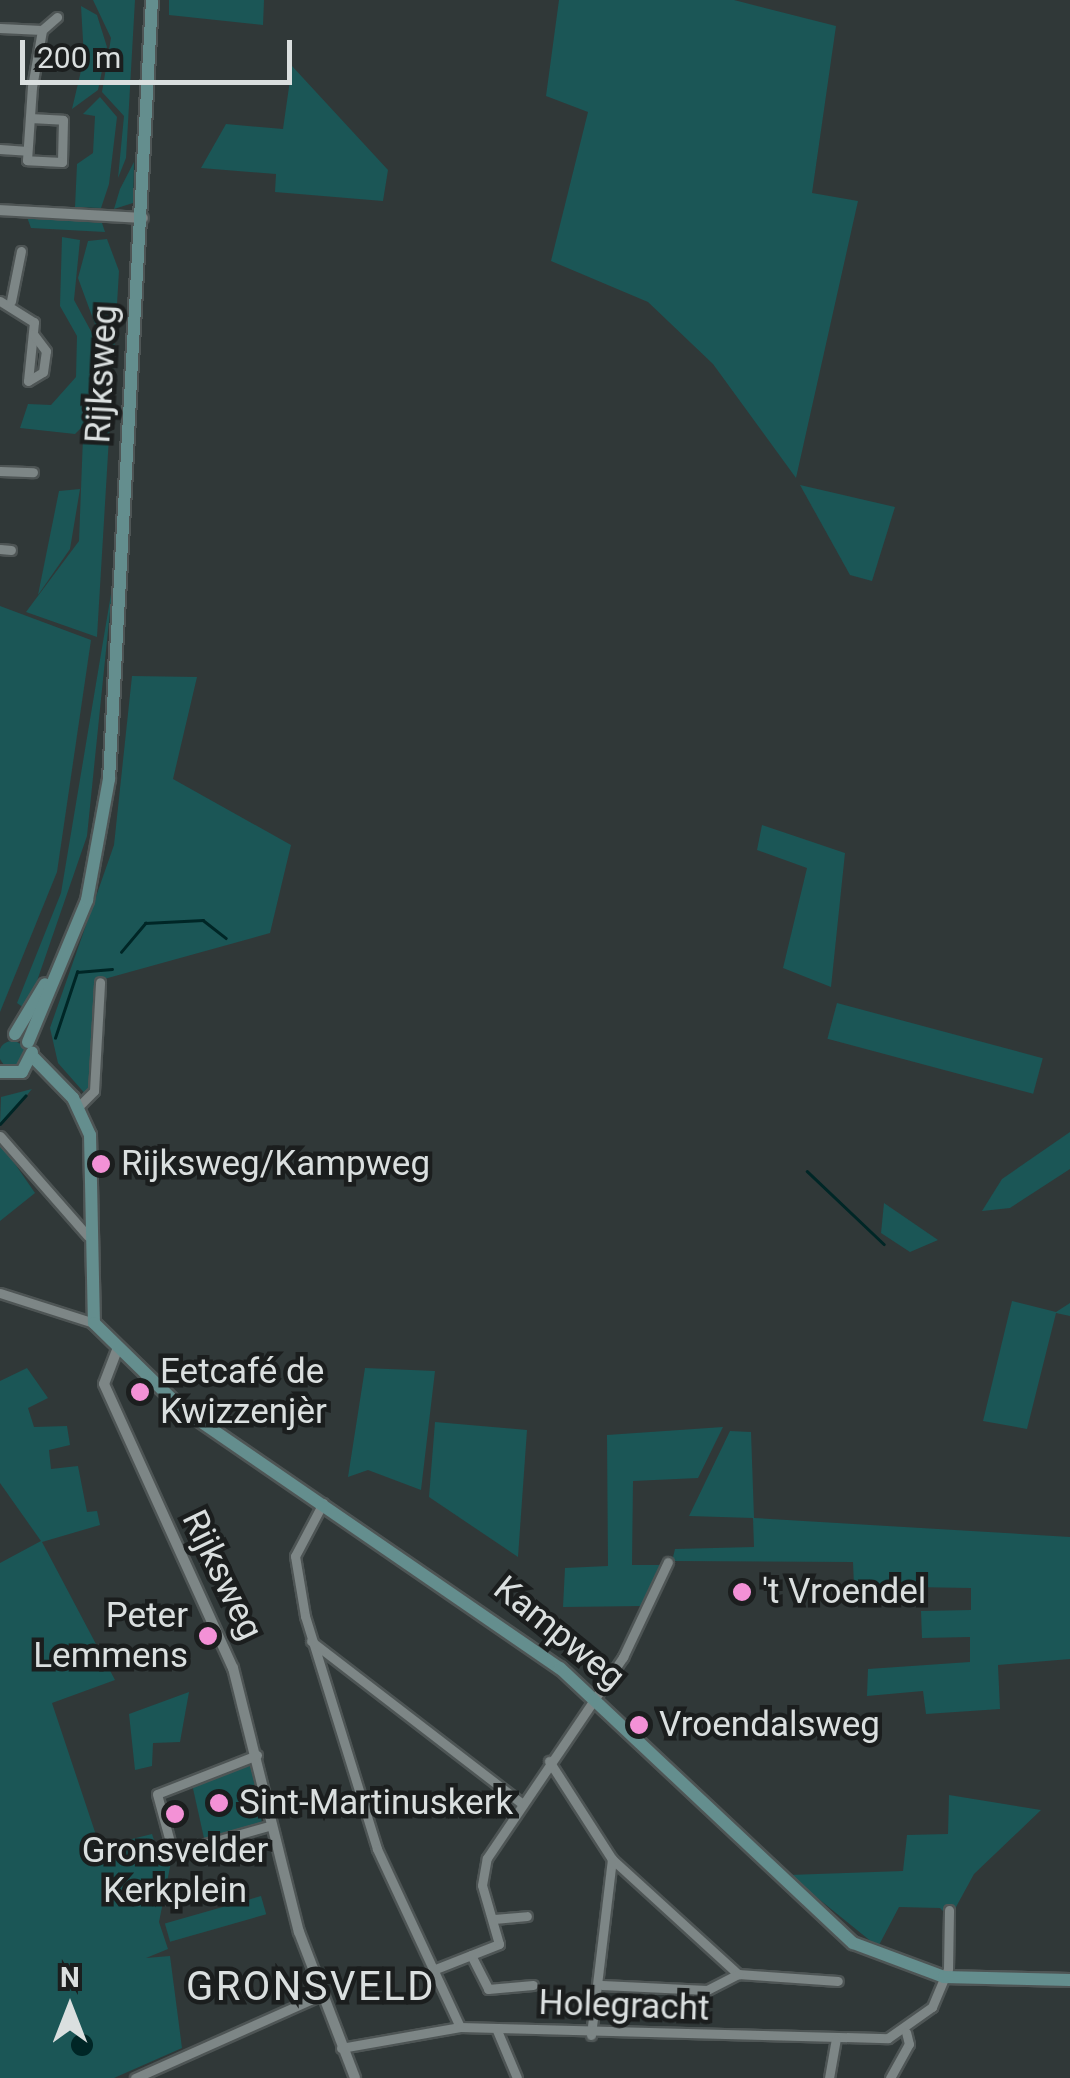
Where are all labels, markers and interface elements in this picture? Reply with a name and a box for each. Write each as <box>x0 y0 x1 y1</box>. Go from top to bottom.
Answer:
scale bar <box>25 20 298 82</box>
text: 200 m <box>37 40 121 75</box>
street label: Rijksweg <box>77 304 127 444</box>
place label: Rijksweg/Kampweg <box>121 1143 430 1185</box>
marker: Rijksweg/Kampweg <box>90 1153 112 1175</box>
place label: Eetcafé de Kwizzenjèr <box>160 1351 327 1433</box>
marker: Eetcafé de Kwizzenjèr <box>129 1381 151 1403</box>
street label: Rijksweg <box>173 1503 271 1647</box>
street label: Kampweg <box>485 1568 633 1698</box>
place label: 't Vroendel <box>762 1571 926 1613</box>
marker: 't Vroendel <box>731 1581 753 1603</box>
place label: Peter Lemmens <box>33 1595 188 1677</box>
marker: Peter Lemmens <box>197 1625 219 1647</box>
place label: Vroendalsweg <box>659 1704 880 1746</box>
marker: Vroendalsweg <box>628 1714 650 1736</box>
place label: Sint-Martinuskerk <box>239 1782 513 1824</box>
marker: Sint-Martinuskerk <box>208 1792 230 1814</box>
marker: Gronsvelder Kerkplein <box>164 1803 186 1825</box>
place label: Gronsvelder Kerkplein <box>82 1830 268 1912</box>
north arrow <box>20 1958 120 2058</box>
text: N <box>60 1961 80 1994</box>
district label: GRONSVELD <box>186 1963 436 2011</box>
street label: Holegracht <box>538 1982 710 2030</box>

